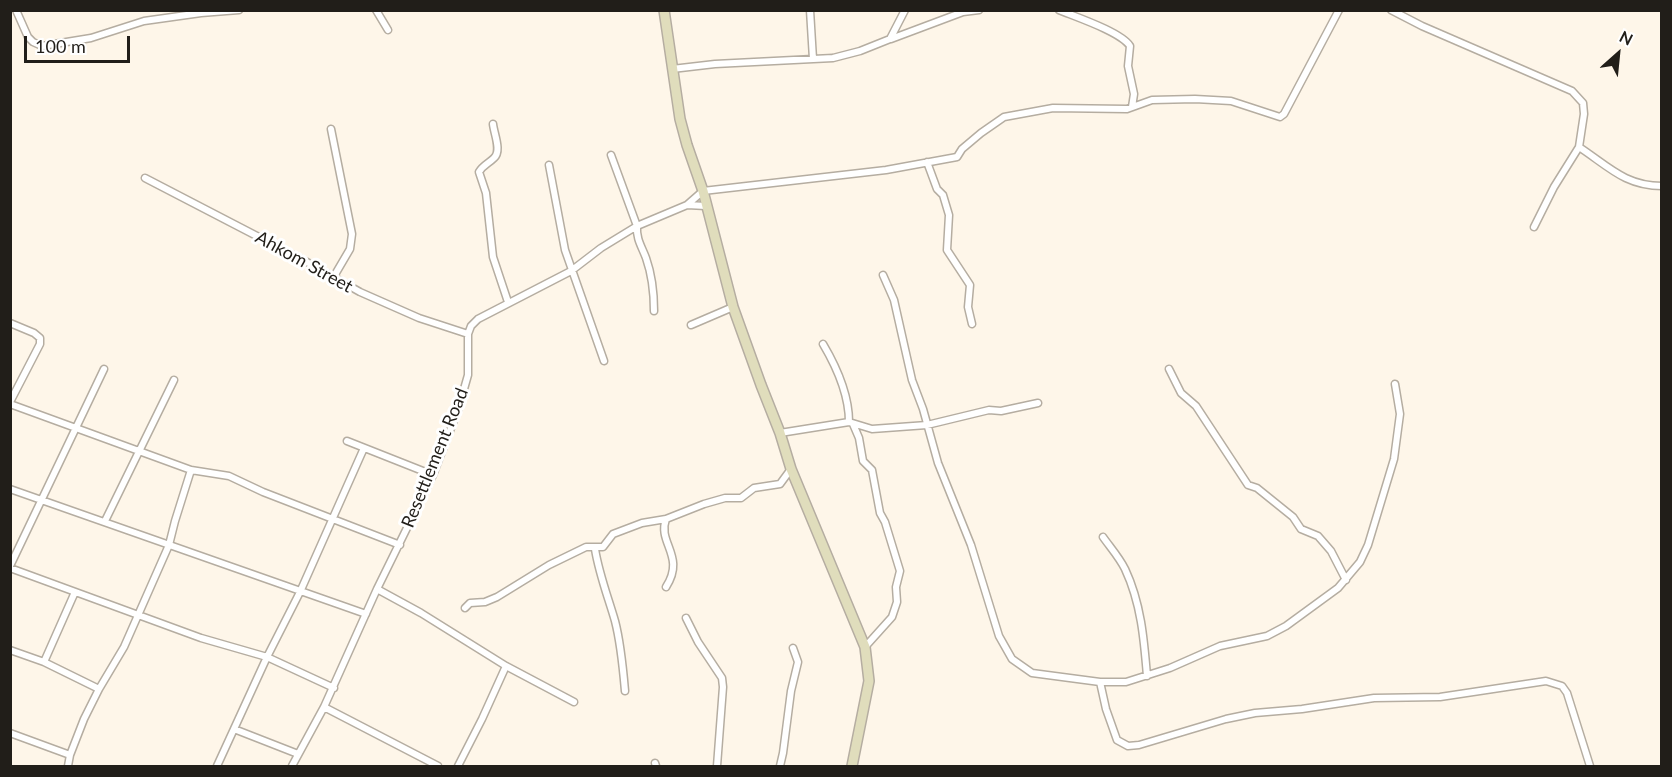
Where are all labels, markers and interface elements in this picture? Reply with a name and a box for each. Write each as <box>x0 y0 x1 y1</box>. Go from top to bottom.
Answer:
scale bar <box>27 24 134 62</box>
north arrow <box>1588 24 1648 84</box>
text: N <box>1617 26 1636 49</box>
text: 100 m <box>35 35 86 57</box>
street label: Ahkom Street <box>252 226 356 298</box>
street label: Resettlement Road <box>397 385 473 531</box>

